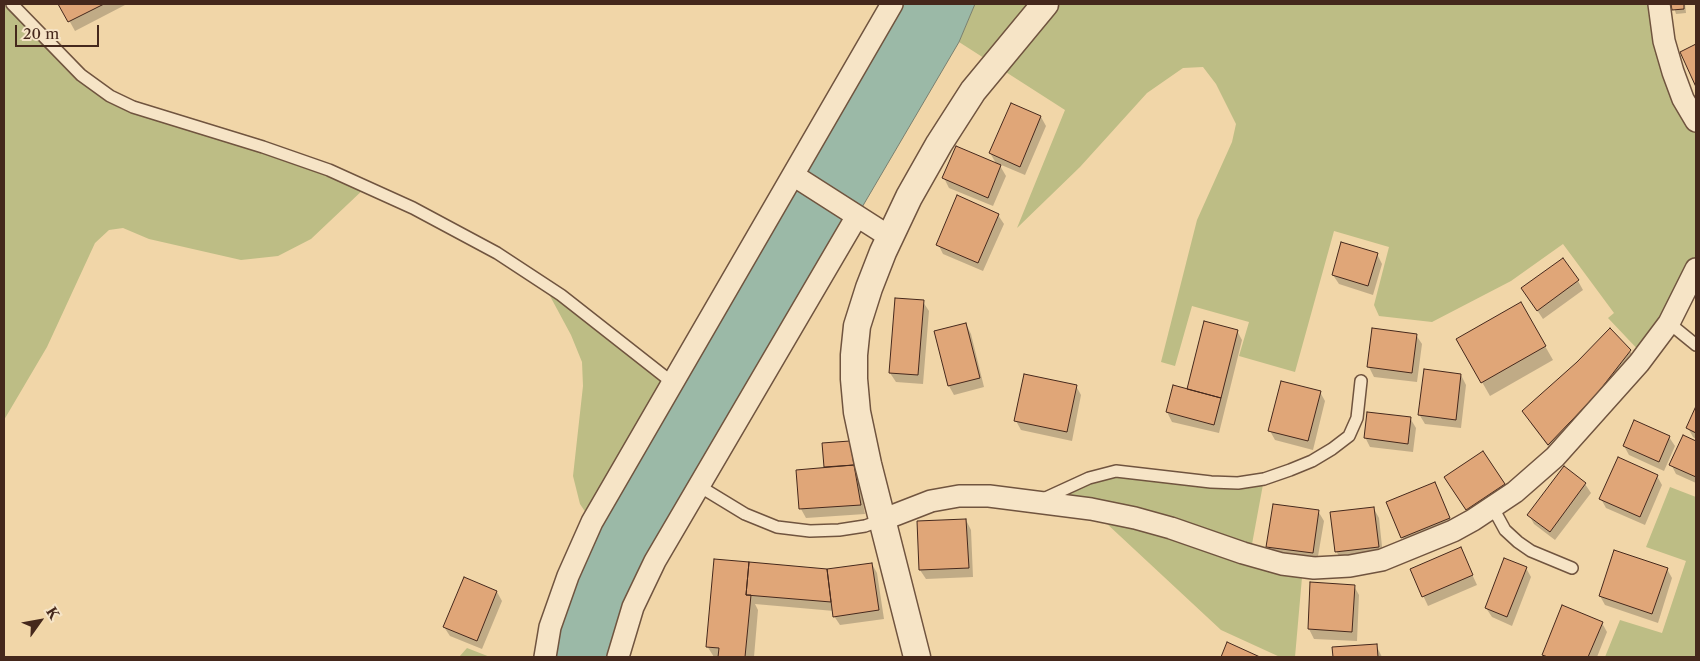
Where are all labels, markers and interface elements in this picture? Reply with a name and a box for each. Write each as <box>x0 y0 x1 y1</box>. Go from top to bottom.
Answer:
scale bar <box>18 15 101 47</box>
text: 20 m <box>23 24 59 43</box>
north arrow <box>15 596 65 646</box>
text: K <box>42 604 63 623</box>

